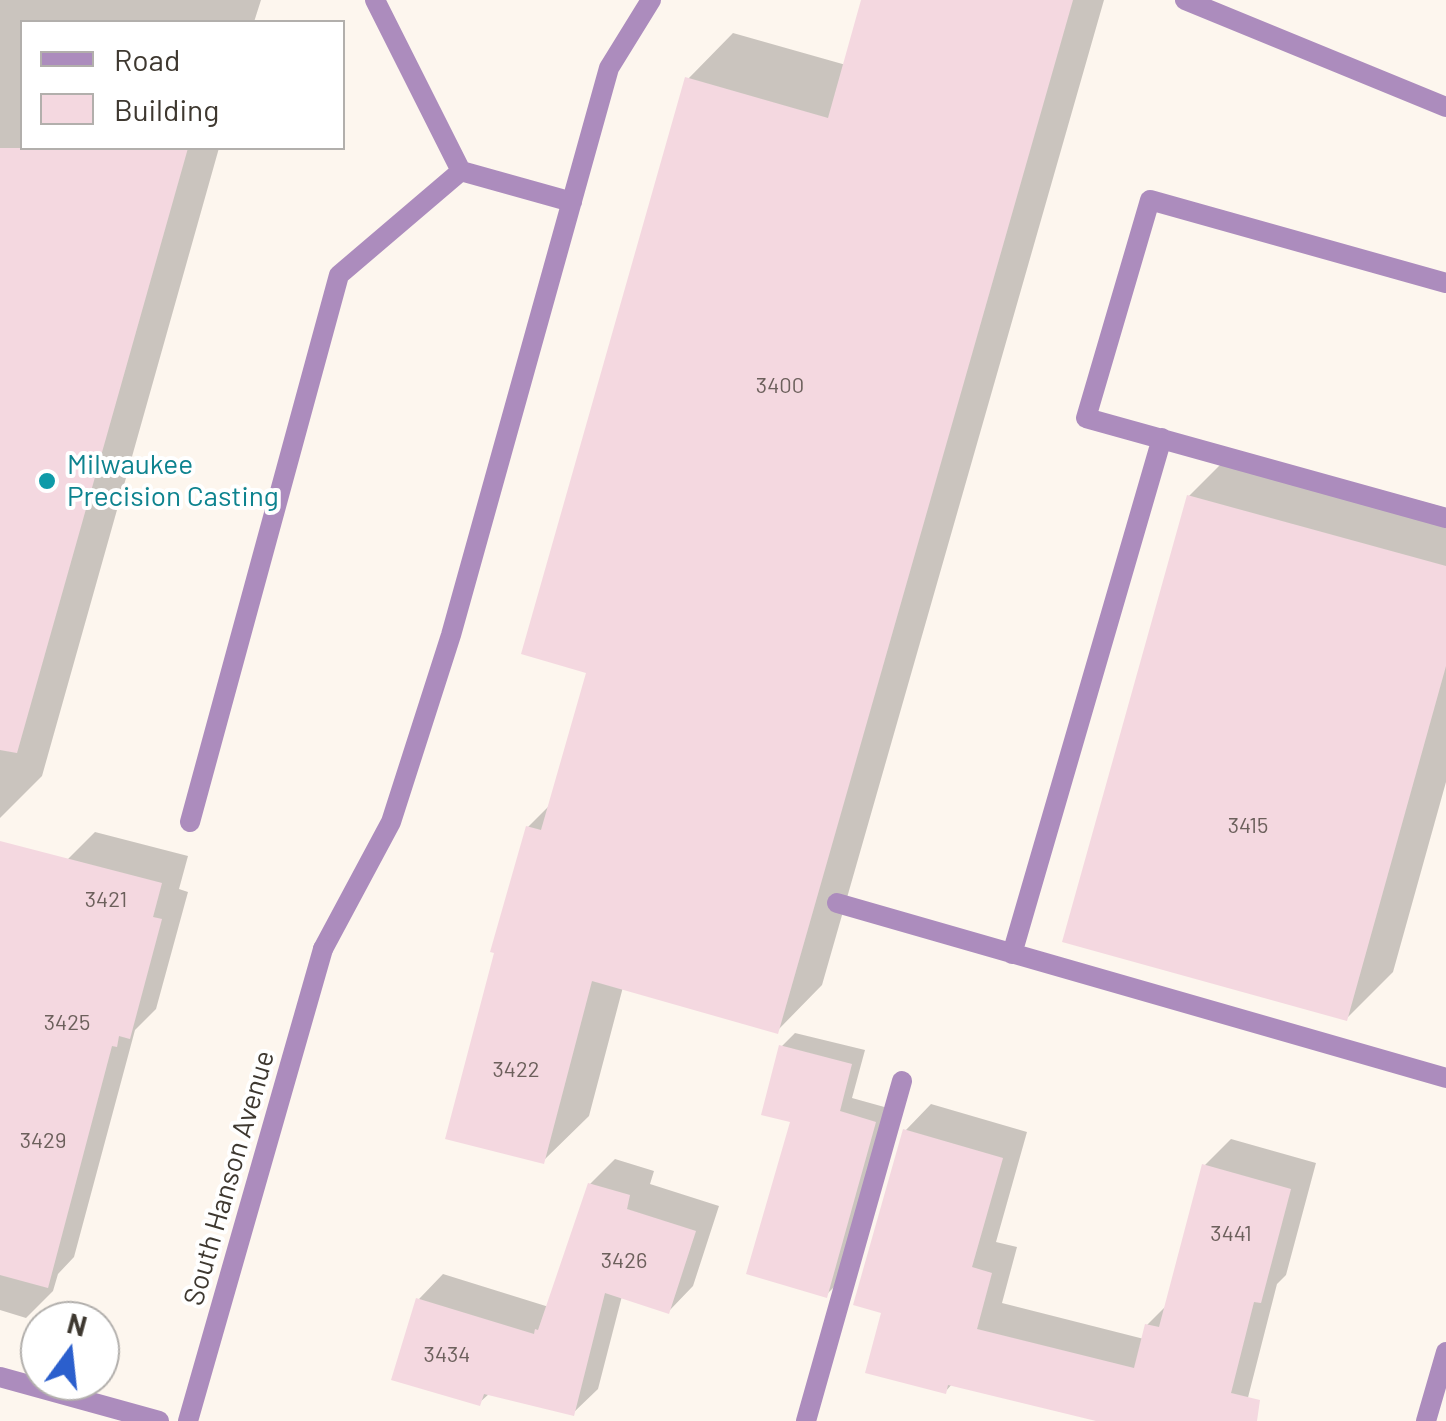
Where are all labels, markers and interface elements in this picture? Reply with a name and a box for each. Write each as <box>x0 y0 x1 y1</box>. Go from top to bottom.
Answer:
legend <box>20 20 345 150</box>
text: Road <box>114 41 180 77</box>
text: Building <box>114 91 219 127</box>
house number: 3400 <box>756 373 804 399</box>
place label: Milwaukee Precision Casting <box>67 448 279 514</box>
marker: Milwaukee Precision Casting <box>36 470 58 492</box>
house number: 3415 <box>1228 813 1268 839</box>
house number: 3421 <box>85 887 127 913</box>
house number: 3425 <box>44 1010 90 1036</box>
street label: South Hanson Avenue <box>177 1047 281 1309</box>
house number: 3422 <box>492 1057 540 1083</box>
house number: 3429 <box>20 1128 66 1154</box>
house number: 3441 <box>1210 1221 1252 1247</box>
house number: 3426 <box>601 1248 647 1274</box>
north arrow <box>20 1301 120 1401</box>
text: N <box>64 1305 91 1343</box>
house number: 3434 <box>424 1342 470 1368</box>

